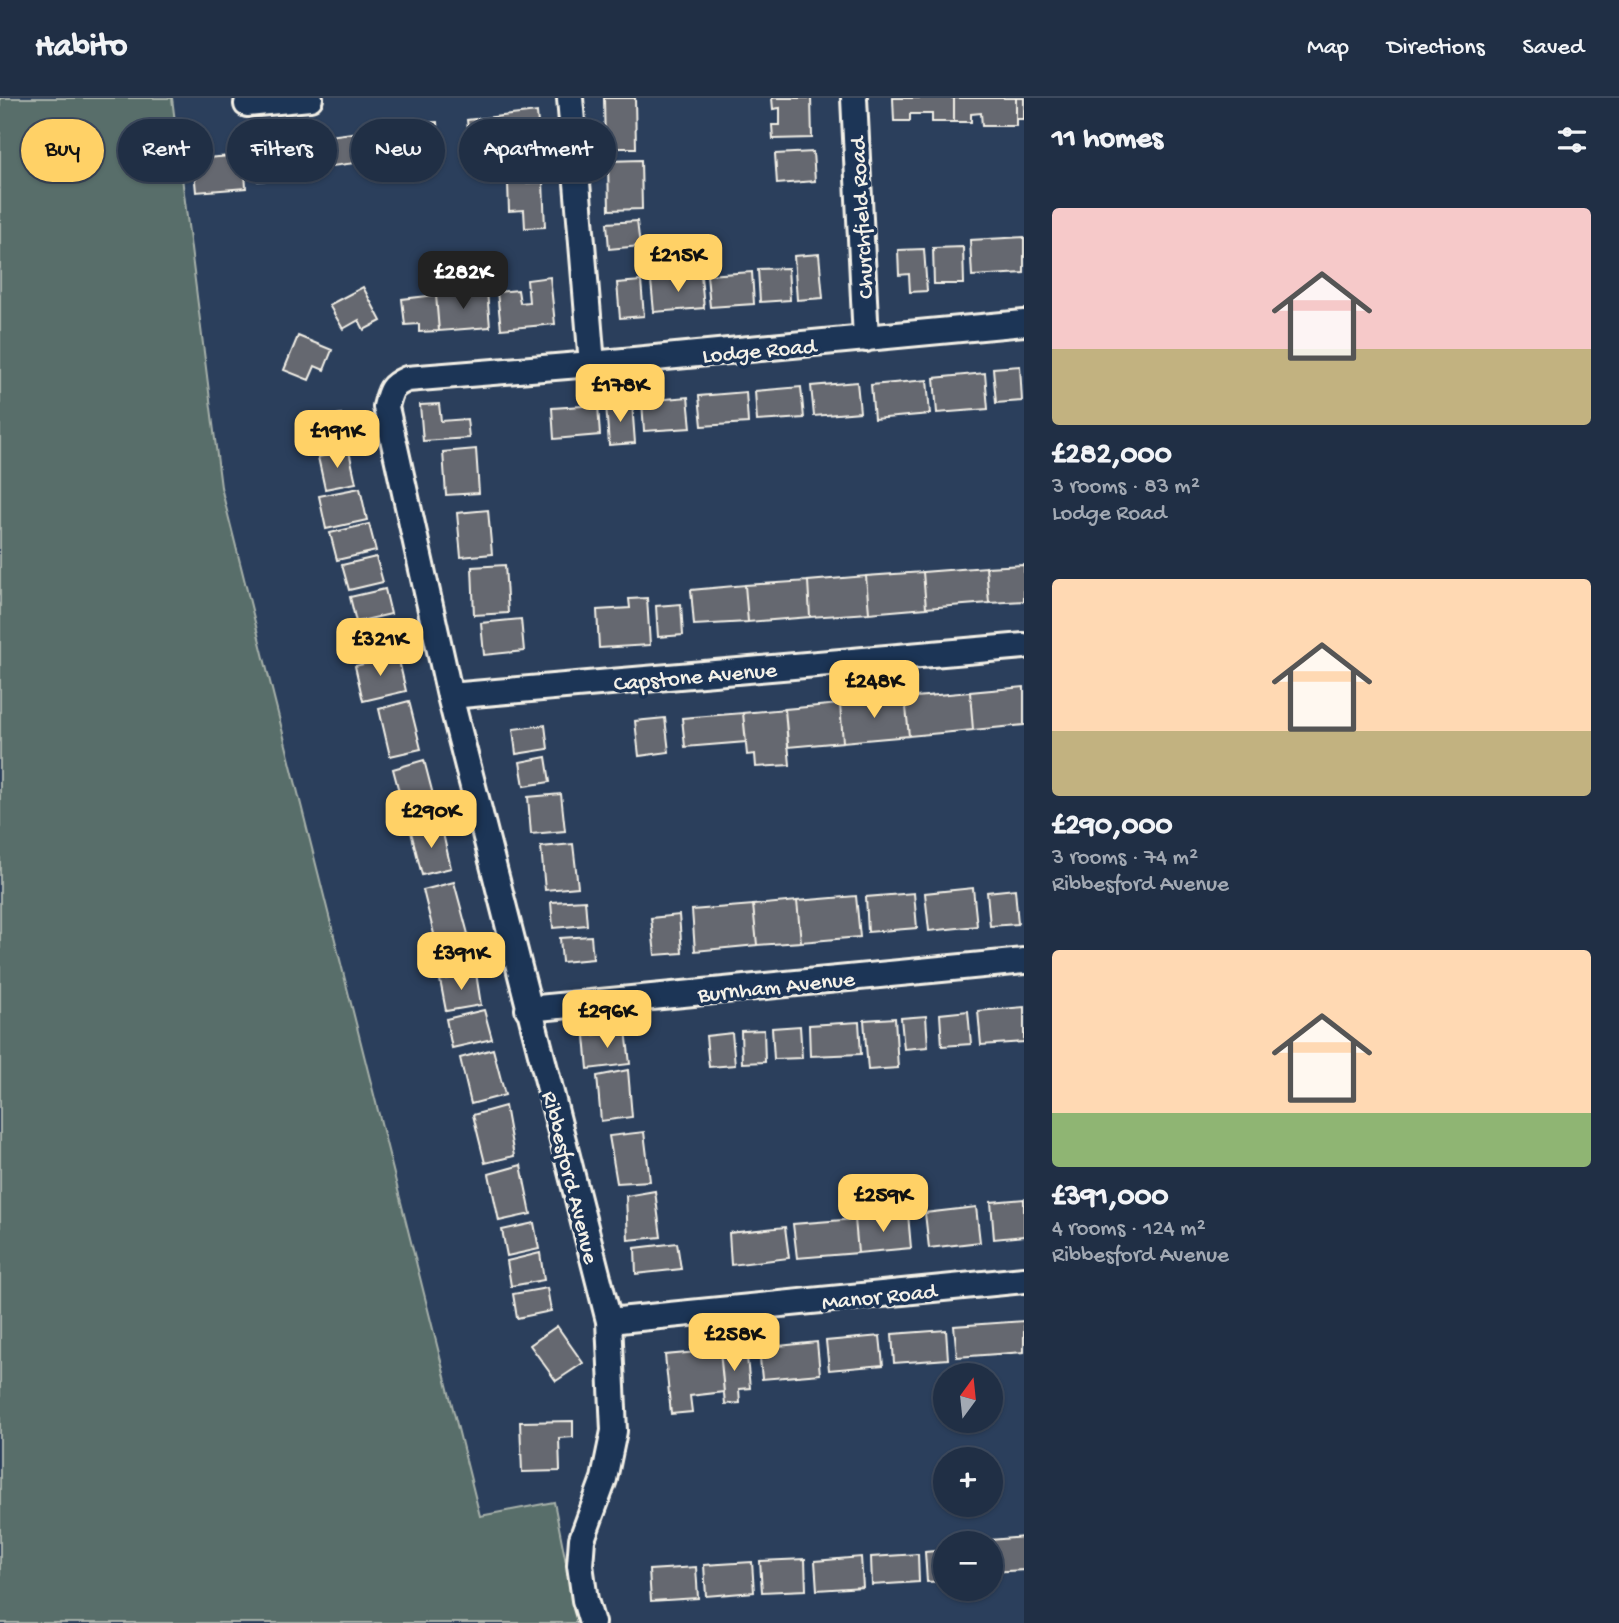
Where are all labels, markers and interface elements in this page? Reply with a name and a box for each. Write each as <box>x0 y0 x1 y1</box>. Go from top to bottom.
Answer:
text: Habito <box>35 29 127 67</box>
text: Map <box>1307 34 1349 63</box>
text: Directions <box>1387 34 1485 63</box>
text: Saved <box>1523 34 1584 63</box>
chip: Buy <box>21 119 104 182</box>
chip: Rent <box>118 119 213 182</box>
chip: Filters <box>227 119 337 182</box>
chip: New <box>351 119 445 182</box>
chip: Apartment <box>459 119 616 182</box>
icon: filters <box>1553 121 1591 159</box>
text: 11 homes <box>1052 123 1163 158</box>
street label: Churchfield Road <box>846 135 881 299</box>
pin: £215K <box>629 234 727 294</box>
text: £215K <box>650 243 706 270</box>
pin: £282K <box>414 252 512 311</box>
icon: home <box>1259 253 1385 379</box>
text: £282K <box>434 260 492 287</box>
street label: Lodge Road <box>701 334 819 371</box>
pin: £178K <box>571 364 669 424</box>
text: £178K <box>592 373 648 400</box>
pin: £191K <box>288 410 386 470</box>
text: £191K <box>311 419 363 446</box>
text: £282,000 <box>1052 439 1172 474</box>
text: 3 rooms · 83 m² <box>1052 474 1200 501</box>
text: Lodge Road <box>1052 501 1166 528</box>
pin: £321K <box>331 618 429 678</box>
icon: home <box>1259 624 1385 750</box>
text: £321K <box>352 627 408 654</box>
street label: Capstone Avenue <box>613 658 779 699</box>
pin: £248K <box>825 660 923 720</box>
text: £248K <box>845 669 903 696</box>
pin: £290K <box>382 790 480 850</box>
text: £290K <box>402 799 460 826</box>
text: £290,000 <box>1052 810 1173 845</box>
text: 3 rooms · 74 m² <box>1052 845 1198 872</box>
text: Ribbesford Avenue <box>1052 872 1229 899</box>
pin: £391K <box>412 932 510 992</box>
text: £391K <box>433 941 489 968</box>
street label: Burnham Avenue <box>696 967 857 1010</box>
pin: £296K <box>558 990 656 1050</box>
icon: home <box>1259 995 1385 1121</box>
text: £296K <box>578 999 636 1026</box>
street label: Ribbesford Avenue <box>534 1089 603 1268</box>
pin: £259K <box>834 1174 932 1234</box>
text: £391,000 <box>1052 1181 1169 1216</box>
text: £259K <box>854 1183 912 1210</box>
text: 4 rooms · 124 m² <box>1052 1216 1206 1243</box>
text: Ribbesford Avenue <box>1052 1243 1229 1270</box>
street label: Manor Road <box>821 1279 940 1318</box>
pin: £258K <box>685 1314 783 1373</box>
text: £258K <box>705 1322 763 1349</box>
north arrow <box>933 1363 1003 1433</box>
map controls <box>933 1363 1003 1601</box>
button: + <box>933 1447 1003 1517</box>
button: − <box>933 1531 1003 1601</box>

